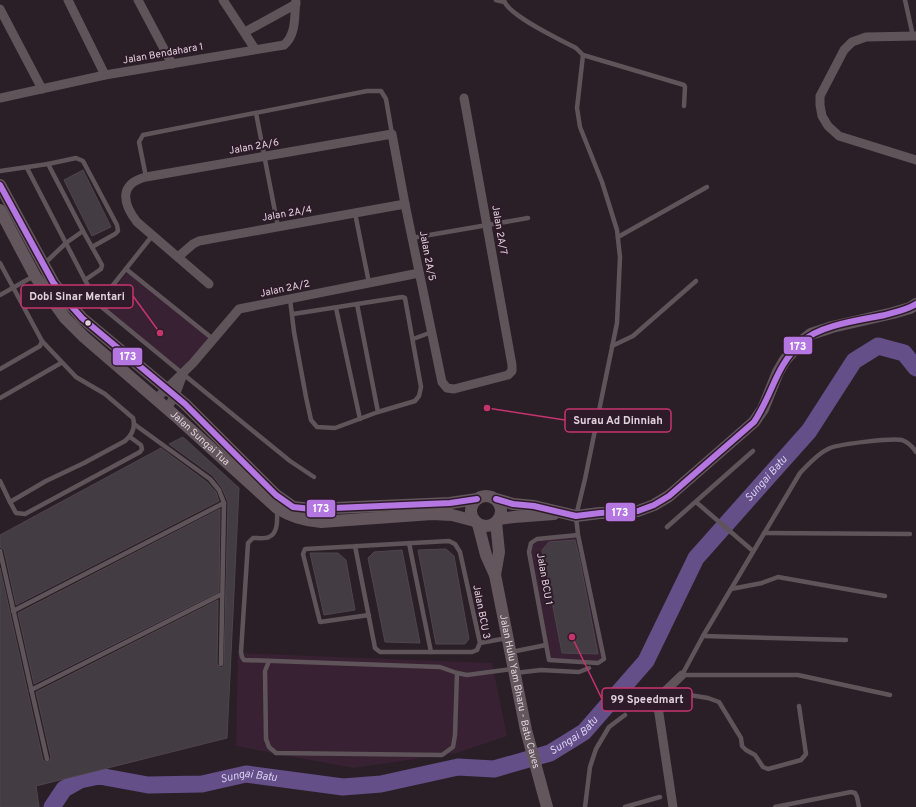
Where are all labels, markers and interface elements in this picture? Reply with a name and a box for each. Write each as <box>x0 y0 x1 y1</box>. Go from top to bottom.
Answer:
street label: Jalan Bendahara 1 <box>122 41 204 67</box>
street label: Jalan 2A/6 <box>228 136 280 158</box>
street label: Jalan 2A/4 <box>261 203 313 225</box>
street label: Jalan 2A/7 <box>488 204 510 256</box>
street label: Jalan 2A/5 <box>416 230 438 282</box>
street label: Jalan 2A/2 <box>259 277 311 301</box>
callout: Dobi Sinar Mentari <box>21 285 133 308</box>
text: Dobi Sinar Mentari <box>29 290 125 304</box>
unlabelled marker <box>83 318 93 328</box>
line badge: 173 <box>783 336 813 355</box>
text: 173 <box>790 340 806 354</box>
line badge: 173 <box>112 347 143 366</box>
text: 173 <box>120 350 136 364</box>
street label: Jalan Sungai Tua <box>167 408 233 468</box>
callout: Surau Ad Dinniah <box>565 409 671 432</box>
text: Surau Ad Dinniah <box>573 414 663 428</box>
water label: Sungai Batu <box>742 452 791 505</box>
line badge: 173 <box>306 499 336 518</box>
text: 173 <box>313 502 329 516</box>
line badge: 173 <box>605 502 636 522</box>
text: 173 <box>612 506 628 520</box>
street label: Jalan BCU 1 <box>533 552 555 606</box>
street label: Jalan BCU 3 <box>469 584 493 640</box>
street label: Jalan Hulu Yam Bharu - Batu Caves <box>497 613 543 770</box>
callout: 99 Speedmart <box>602 688 692 711</box>
text: 99 Speedmart <box>610 693 684 707</box>
water label: Sungai Batu <box>547 713 602 758</box>
water label: Sungai Batu <box>219 767 279 787</box>

